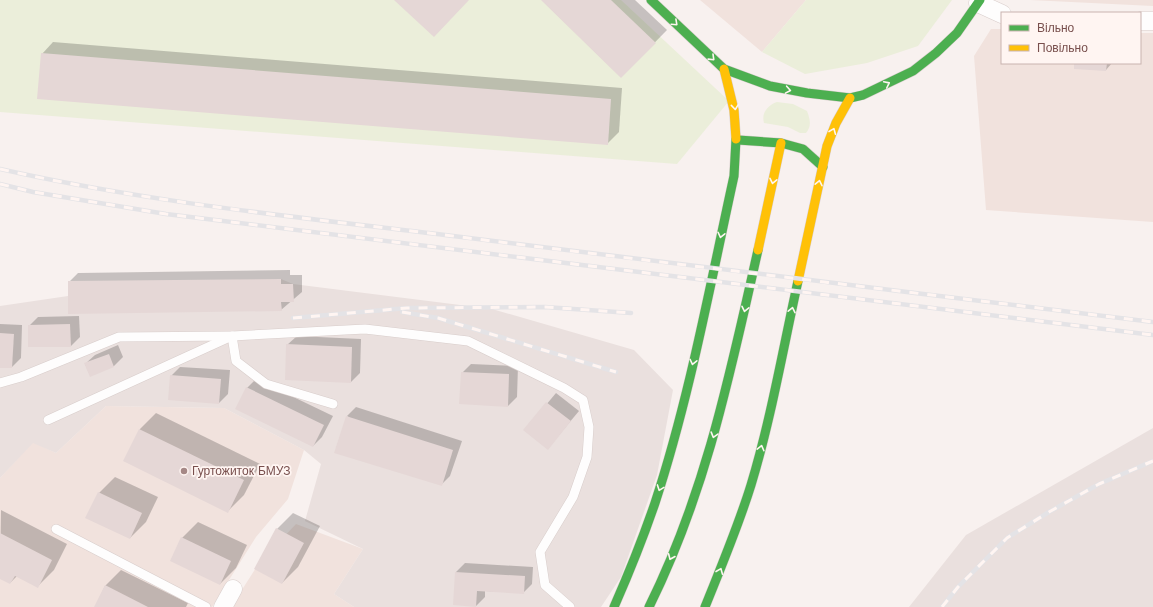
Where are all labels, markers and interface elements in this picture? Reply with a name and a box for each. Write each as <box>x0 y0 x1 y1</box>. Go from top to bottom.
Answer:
legend <box>1001 12 1141 64</box>
one-way arrow <box>670 18 678 26</box>
text: Вільно <box>1037 21 1075 35</box>
text: Повільно <box>1037 41 1088 55</box>
one-way arrow <box>707 53 715 61</box>
one-way arrow <box>882 81 890 89</box>
one-way arrow <box>785 85 791 93</box>
one-way arrow <box>730 104 739 110</box>
one-way arrow <box>828 127 836 135</box>
one-way arrow <box>769 178 777 185</box>
one-way arrow <box>815 180 823 186</box>
one-way arrow <box>717 232 725 238</box>
one-way arrow <box>741 305 749 312</box>
one-way arrow <box>788 307 796 313</box>
one-way arrow <box>689 359 697 365</box>
one-way arrow <box>710 431 719 438</box>
one-way arrow <box>756 444 764 451</box>
place label: Гуртожиток БМУЗ <box>192 464 290 478</box>
marker: Гуртожиток БМУЗ <box>179 466 189 476</box>
one-way arrow <box>656 484 665 491</box>
one-way arrow <box>668 554 676 561</box>
one-way arrow <box>715 567 723 575</box>

